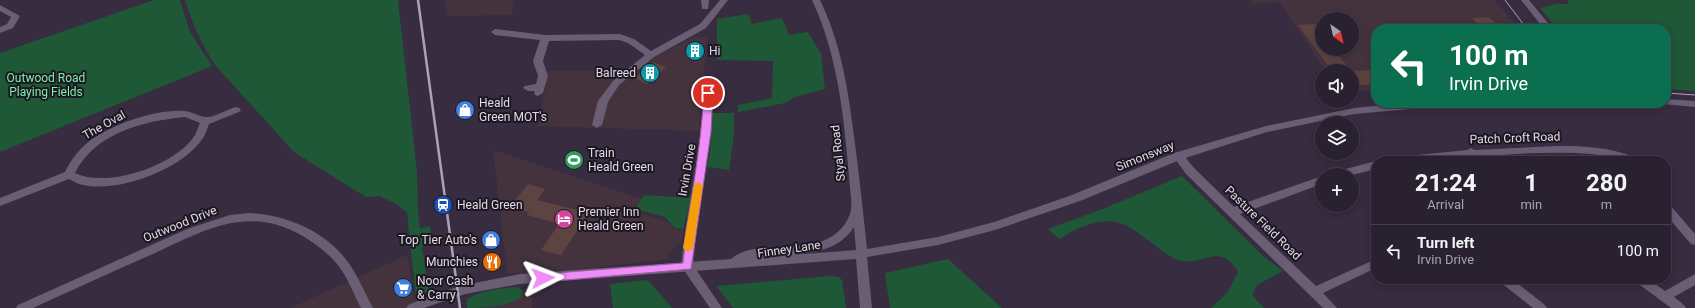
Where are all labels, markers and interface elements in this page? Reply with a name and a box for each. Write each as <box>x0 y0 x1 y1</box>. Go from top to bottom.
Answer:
north arrow <box>1315 12 1359 56</box>
map controls <box>1315 12 1359 212</box>
text: 100 m <box>1449 39 1528 72</box>
building icon: Hi <box>684 40 706 62</box>
icon: left <box>1383 40 1435 92</box>
place label: Hi <box>709 44 721 58</box>
building icon: Balreed <box>639 62 661 84</box>
button: sound <box>1315 64 1359 108</box>
place label: Balreed <box>596 66 636 80</box>
park label: Outwood Road Playing Fields <box>7 71 85 99</box>
text: Irvin Drive <box>1449 73 1528 94</box>
pin <box>691 76 725 110</box>
icon: arrive <box>697 82 719 104</box>
place label: Heald Green MOT's <box>479 96 547 124</box>
shop icon: Heald Green MOT's <box>454 99 476 121</box>
street label: The Oval <box>80 108 128 142</box>
button: layers <box>1315 116 1359 160</box>
street label: Styal Road <box>828 124 848 182</box>
street label: Patch Croft Road <box>1469 129 1561 147</box>
street label: Simonsway <box>1114 138 1176 174</box>
street label: Irvin Drive <box>676 143 698 197</box>
place label: Train Heald Green <box>588 146 654 174</box>
sports icon: Train Heald Green <box>563 149 585 171</box>
button: + <box>1315 168 1359 212</box>
text: 21:24 <box>1415 169 1477 197</box>
text: 1 <box>1524 169 1538 197</box>
text: 280 <box>1586 169 1627 197</box>
street label: Pasture Field Road <box>1222 183 1304 263</box>
station icon: Heald Green <box>432 194 454 216</box>
text: Arrival <box>1427 197 1464 212</box>
text: min <box>1520 197 1542 212</box>
text: m <box>1601 197 1612 212</box>
place label: Heald Green <box>457 198 523 212</box>
street label: Outwood Drive <box>141 203 219 245</box>
place label: Premier Inn Heald Green <box>578 205 644 233</box>
hotel icon: Premier Inn Heald Green <box>553 208 575 230</box>
shop icon: Top Tier Auto's <box>480 229 502 251</box>
place label: Top Tier Auto's <box>399 233 477 247</box>
text: Turn left <box>1417 234 1474 252</box>
street label: Finney Lane <box>756 238 822 260</box>
icon: left <box>1383 240 1405 262</box>
text: 100 m <box>1617 242 1659 260</box>
restaurant icon: Munchies <box>481 251 503 273</box>
text: Irvin Drive <box>1417 252 1474 267</box>
place label: Munchies <box>426 255 478 269</box>
position arrow <box>522 257 564 299</box>
place label: Noor Cash & Carry <box>417 274 473 302</box>
supermarket icon: Noor Cash & Carry <box>392 277 414 299</box>

